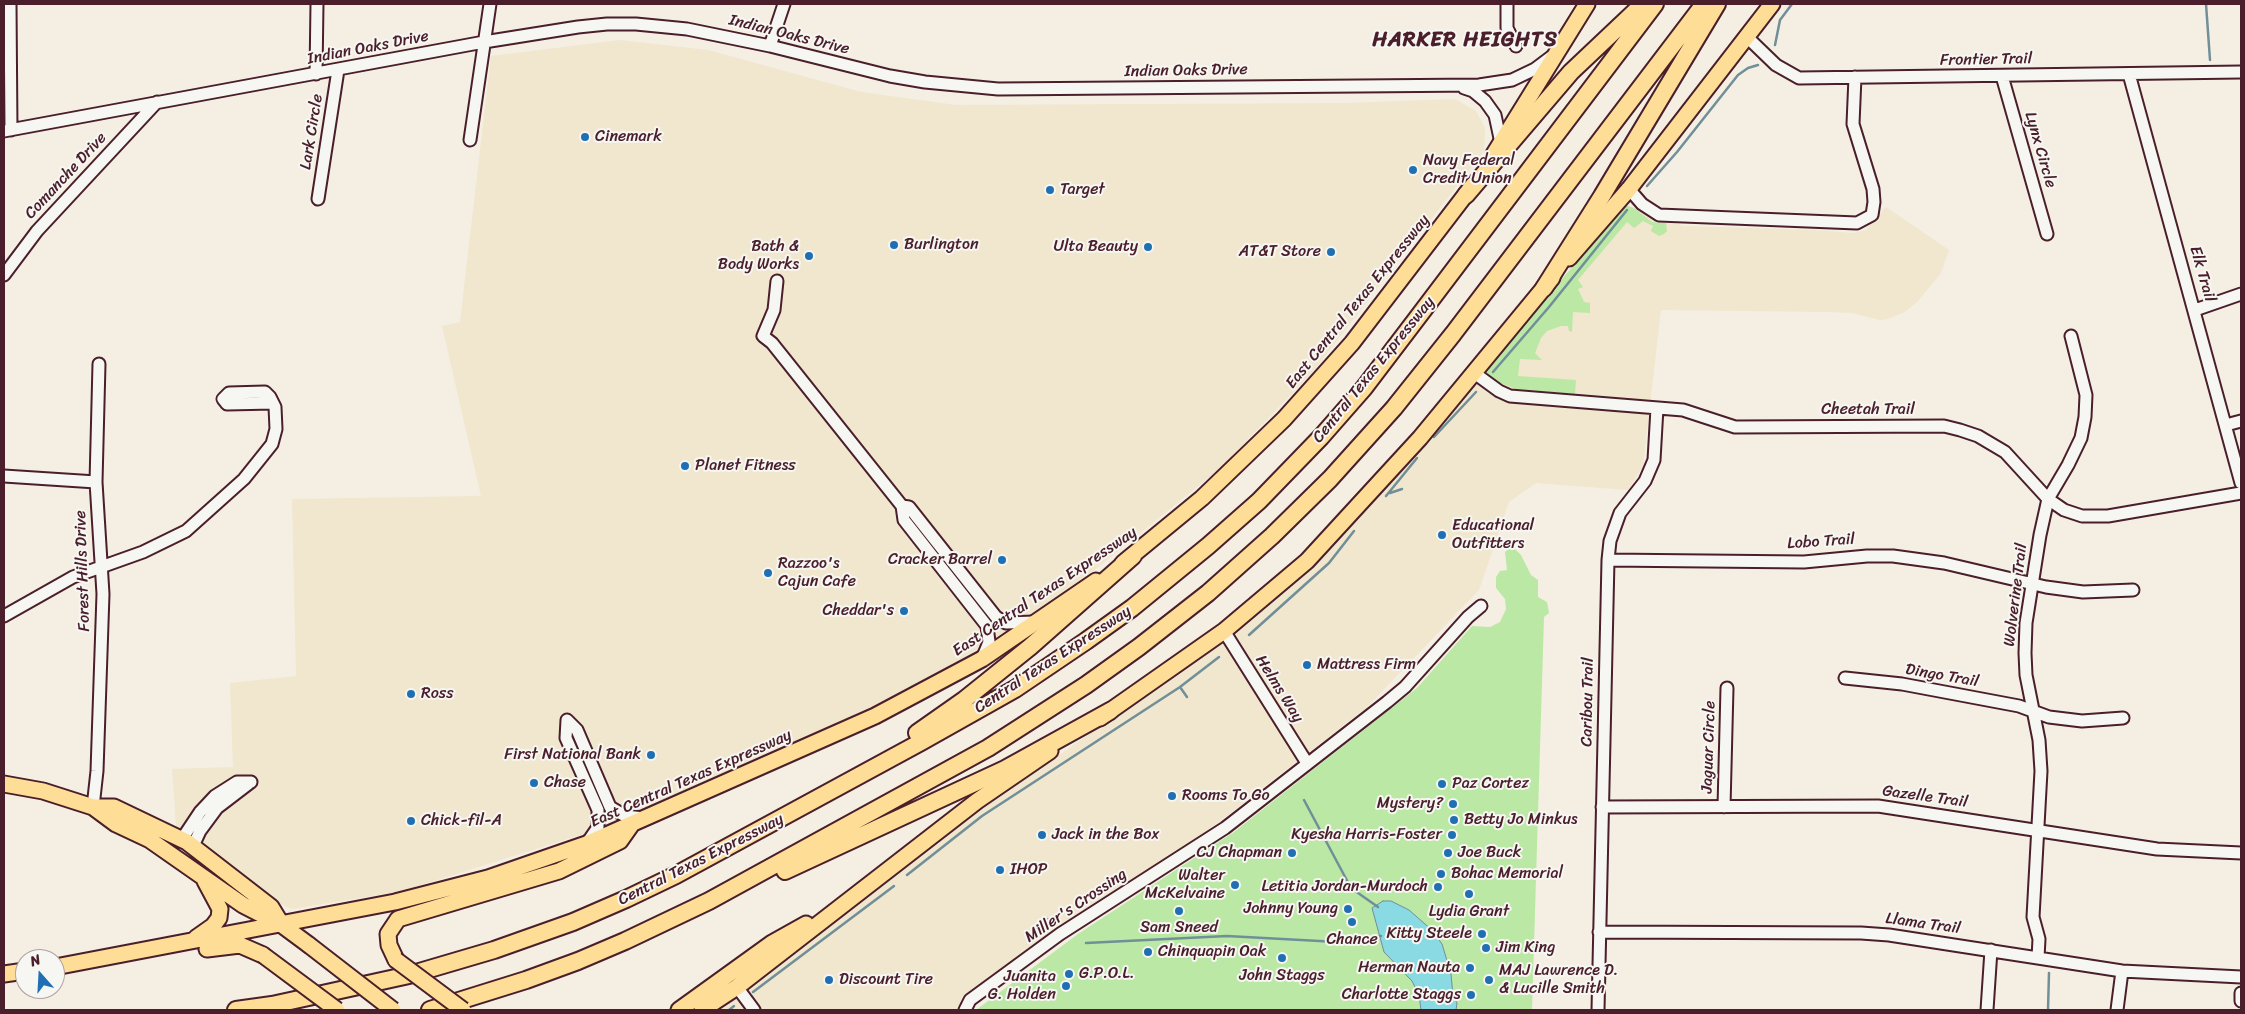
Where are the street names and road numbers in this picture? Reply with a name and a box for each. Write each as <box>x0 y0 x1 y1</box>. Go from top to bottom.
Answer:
street label: Indian Oaks Drive <box>727 11 851 59</box>
street label: Indian Oaks Drive <box>306 27 430 69</box>
street label: Frontier Trail <box>1940 50 2032 70</box>
street label: Indian Oaks Drive <box>1124 60 1248 82</box>
street label: Lark Circle <box>297 93 327 171</box>
street label: Lynx Circle <box>2020 110 2060 190</box>
street label: Comanche Drive <box>21 129 111 223</box>
street label: East Central Texas Expressway <box>1282 211 1434 393</box>
street label: Elk Trail <box>2185 244 2219 304</box>
street label: Central Texas Expressway <box>1309 293 1439 447</box>
street label: Cheetah Trail <box>1821 400 1915 420</box>
street label: Forest Hills Drive <box>71 510 95 632</box>
street label: East Central Texas Expressway <box>949 523 1141 661</box>
street label: Lobo Trail <box>1787 530 1855 554</box>
street label: Wolverine Trail <box>2000 542 2032 648</box>
street label: Central Texas Expressway <box>971 602 1135 718</box>
street label: Helms Way <box>1251 652 1307 726</box>
street label: Caribou Trail <box>1578 657 1598 747</box>
street label: Dingo Trail <box>1904 660 1980 692</box>
street label: Jaguar Circle <box>1698 700 1720 794</box>
street label: East Central Texas Expressway <box>587 726 795 832</box>
street label: Gazelle Trail <box>1881 782 1969 812</box>
street label: Central Texas Expressway <box>615 810 787 910</box>
street label: Miller's Crossing <box>1021 865 1131 947</box>
street label: Llama Trail <box>1884 909 1962 939</box>

